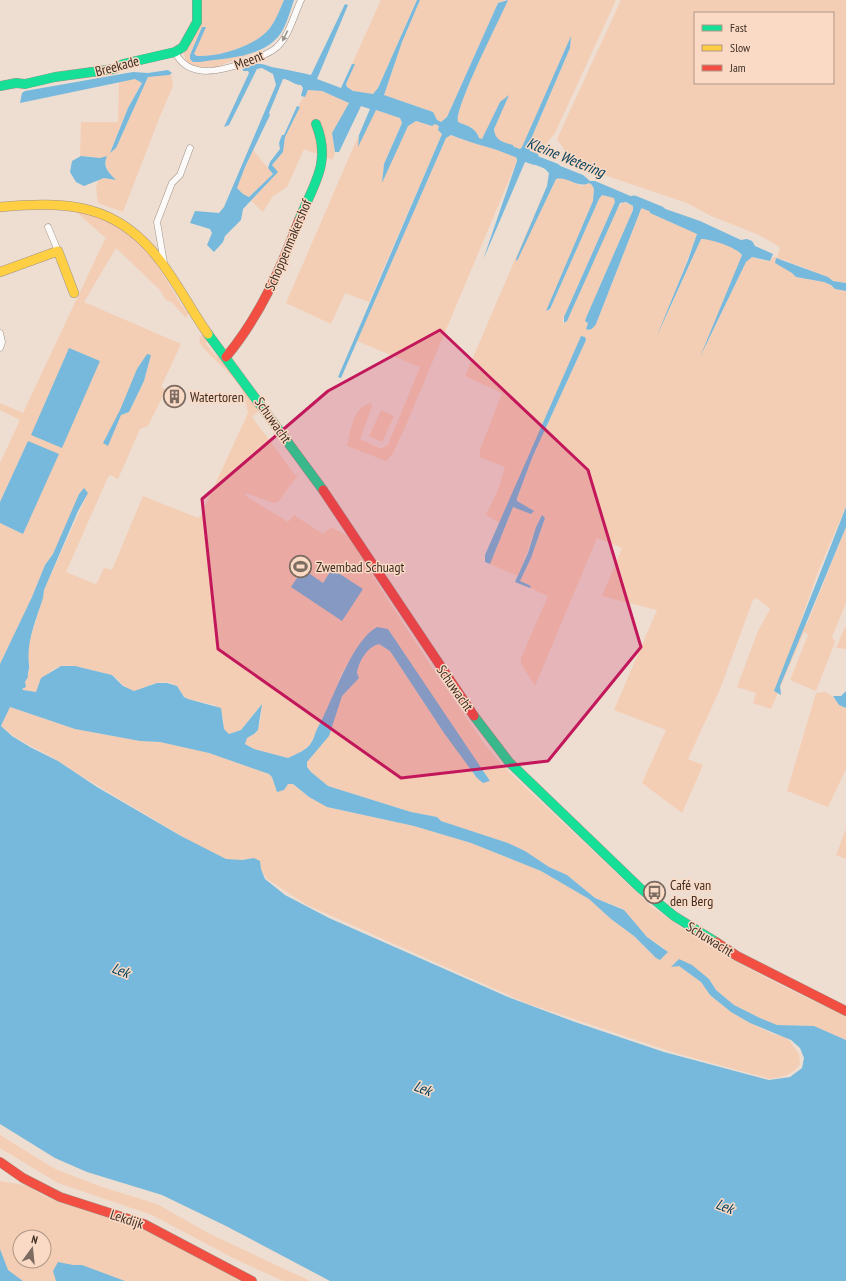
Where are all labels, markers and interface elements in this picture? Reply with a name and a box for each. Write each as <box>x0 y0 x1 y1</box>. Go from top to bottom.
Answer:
legend <box>694 12 834 84</box>
text: Fast <box>730 20 748 35</box>
one-way arrow <box>282 30 288 41</box>
text: Slow <box>730 40 751 55</box>
street label: Meent <box>232 46 267 74</box>
street label: Breekade <box>93 51 141 80</box>
text: Jam <box>729 60 746 75</box>
water label: Kleine Wetering <box>524 133 609 182</box>
street label: Schoppenmakershof <box>261 196 315 293</box>
building icon: Watertoren <box>162 384 188 410</box>
place label: Watertoren <box>190 388 244 406</box>
street label: Schuwacht <box>251 394 295 447</box>
sports icon: Zwembad Schuagt <box>287 554 313 580</box>
place label: Zwembad Schuagt <box>316 558 404 576</box>
street label: Schuwacht <box>433 662 477 715</box>
place label: Café van den Berg <box>670 876 713 910</box>
bus stop icon: Café van den Berg <box>642 880 668 906</box>
street label: Schuwacht <box>683 918 737 961</box>
water label: Lek <box>109 958 135 983</box>
water label: Lek <box>411 1076 437 1101</box>
water label: Lek <box>713 1194 739 1219</box>
street label: Lekdijk <box>108 1205 146 1233</box>
north arrow <box>12 1229 52 1269</box>
text: N <box>30 1232 39 1247</box>

